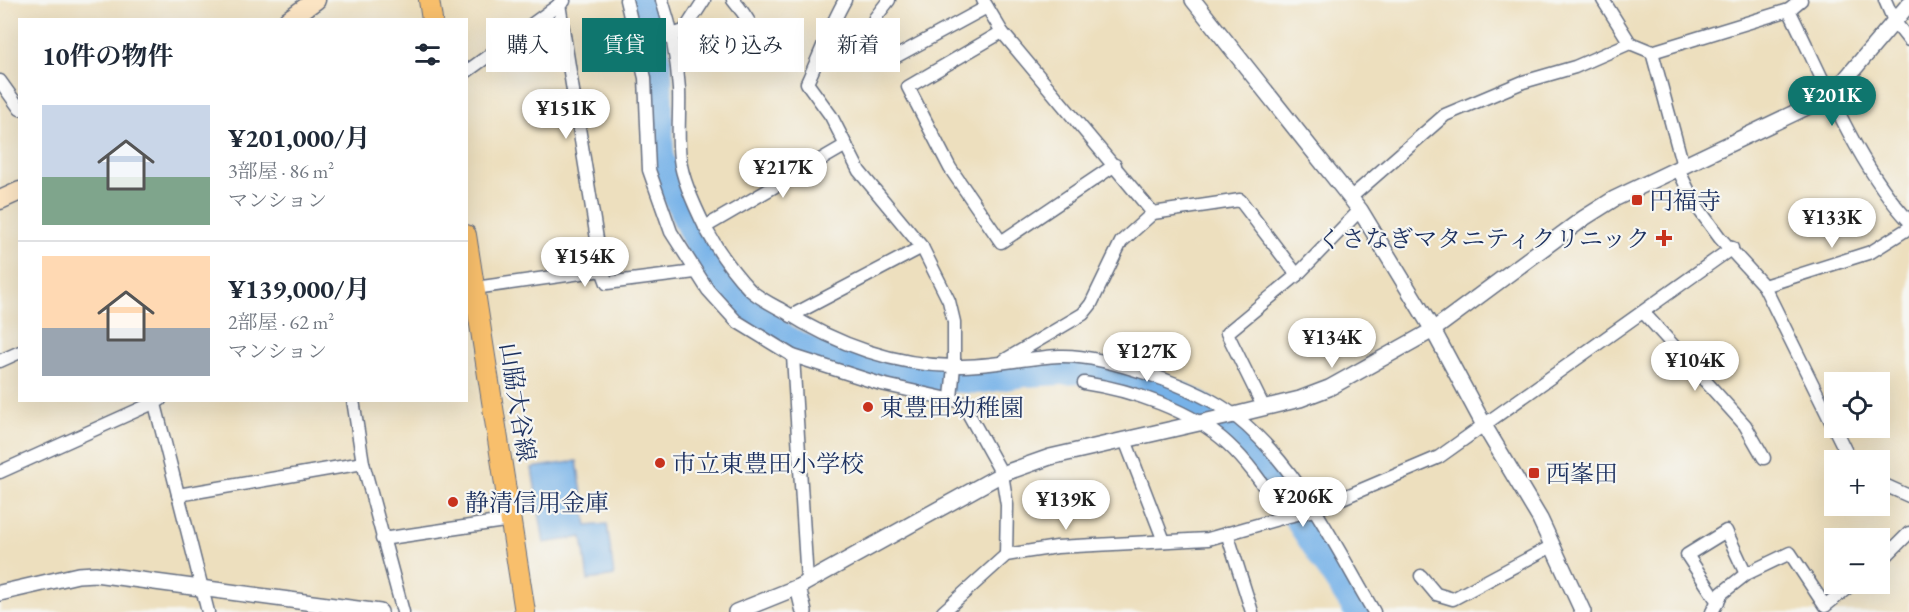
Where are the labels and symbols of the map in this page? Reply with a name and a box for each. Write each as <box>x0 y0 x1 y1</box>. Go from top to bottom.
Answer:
pin: ¥201K <box>1790 76 1874 127</box>
pin: ¥151K <box>524 89 608 140</box>
pin: ¥217K <box>741 148 825 199</box>
place label: 円福寺 <box>1649 185 1721 216</box>
marker: 円福寺 <box>1630 193 1644 207</box>
pin: ¥133K <box>1790 198 1874 249</box>
place label: くさなぎマタニティクリニック <box>1317 223 1650 254</box>
marker: くさなぎマタニティクリニック <box>1655 229 1673 247</box>
pin: ¥154K <box>543 237 627 288</box>
pin: ¥134K <box>1290 318 1374 369</box>
pin: ¥127K <box>1105 332 1189 383</box>
street label: 山脇大谷線 <box>493 340 543 464</box>
pin: ¥104K <box>1653 341 1737 392</box>
place label: 東豊田幼稚園 <box>880 392 1024 423</box>
marker: 東豊田幼稚園 <box>861 400 875 414</box>
place label: 市立東豊田小学校 <box>672 448 864 479</box>
marker: 市立東豊田小学校 <box>653 456 667 470</box>
place label: 西峯田 <box>1546 458 1618 489</box>
marker: 西峯田 <box>1527 466 1541 480</box>
pin: ¥206K <box>1261 477 1345 528</box>
pin: ¥139K <box>1024 480 1108 531</box>
place label: 静清信用金庫 <box>465 487 609 518</box>
marker: 静清信用金庫 <box>446 495 460 509</box>

